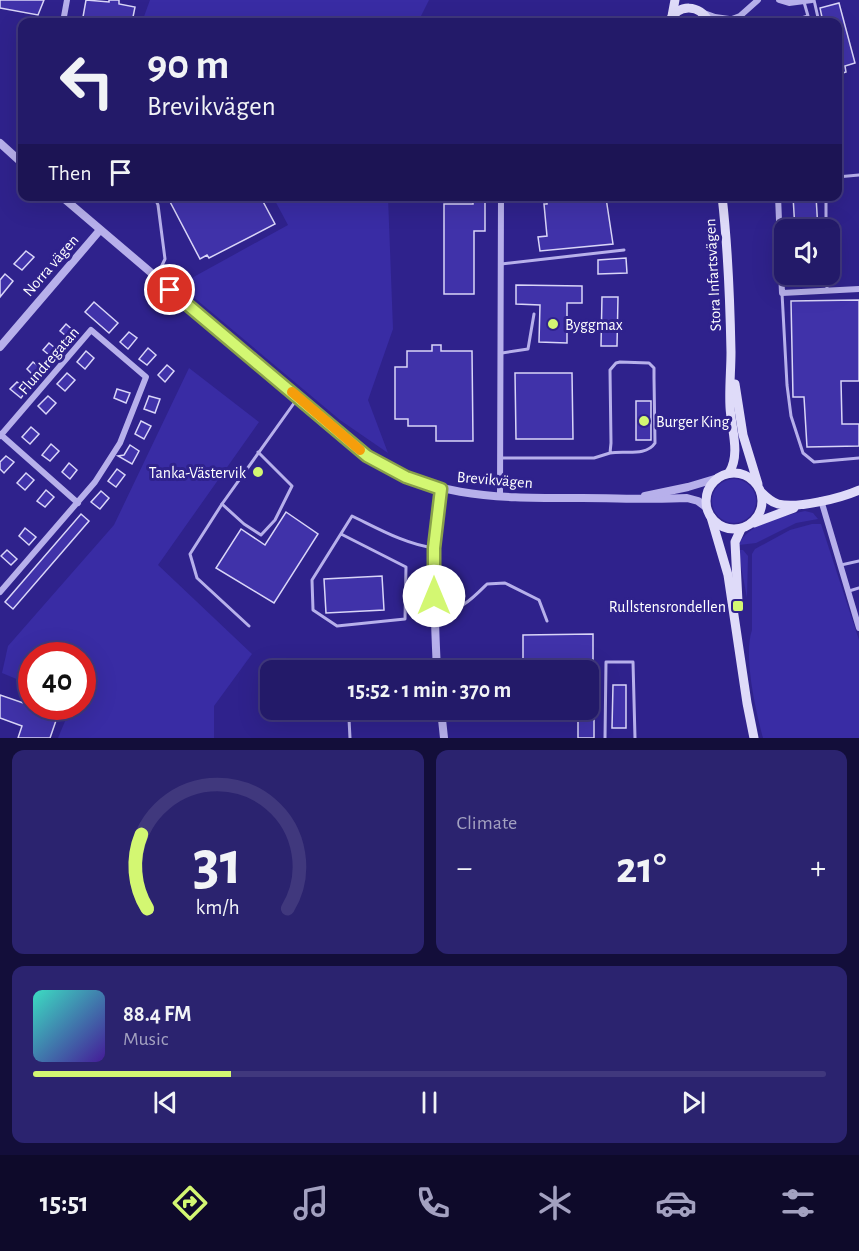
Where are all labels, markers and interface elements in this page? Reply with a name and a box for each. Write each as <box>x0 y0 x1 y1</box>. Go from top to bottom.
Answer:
icon: left <box>48 42 126 120</box>
text: 90 m <box>147 44 229 86</box>
text: Brevikvägen <box>147 93 276 120</box>
icon: arrive <box>104 156 137 189</box>
text: Then <box>48 162 92 184</box>
street label: Stora Infartsvägen <box>702 218 724 332</box>
map controls <box>774 219 840 285</box>
button: sound <box>774 219 840 285</box>
street label: Norra vägen <box>20 232 82 300</box>
pin <box>144 264 195 315</box>
icon: arrive <box>153 273 186 306</box>
marker: Byggmax <box>546 317 560 331</box>
place label: Byggmax <box>565 317 623 334</box>
street label: Flundregatan <box>15 324 82 397</box>
marker: Burger King <box>637 414 651 428</box>
place label: Burger King <box>656 414 730 430</box>
place label: Tanka-Västervik <box>149 465 247 481</box>
marker: Tanka-Västervik <box>251 465 265 479</box>
street label: Brevikvägen <box>456 469 534 491</box>
position arrow <box>402 564 466 628</box>
place label: Rullstensrondellen <box>609 599 726 615</box>
marker: Rullstensrondellen <box>731 599 745 613</box>
speed limit sign: 40 <box>18 642 96 720</box>
text: 15:52 · 1 min · 370 m <box>348 679 511 701</box>
text: Climate <box>457 813 517 833</box>
text: 31 <box>193 833 242 895</box>
text: 21° <box>616 846 667 891</box>
text: − <box>457 852 472 885</box>
text: + <box>810 852 826 885</box>
text: km/h <box>196 897 240 918</box>
text: 88.4 FM <box>123 1003 191 1025</box>
text: Music <box>123 1029 169 1049</box>
icon: previous <box>149 1086 182 1119</box>
icon: pause <box>413 1086 446 1119</box>
icon: next <box>677 1086 710 1119</box>
icon: directions <box>169 1182 211 1224</box>
icon: music <box>290 1182 332 1224</box>
icon: phone <box>412 1182 454 1224</box>
icon: climate <box>534 1182 576 1224</box>
icon: car <box>655 1182 697 1224</box>
icon: filters <box>777 1182 819 1224</box>
text: 15:51 <box>40 1189 89 1216</box>

